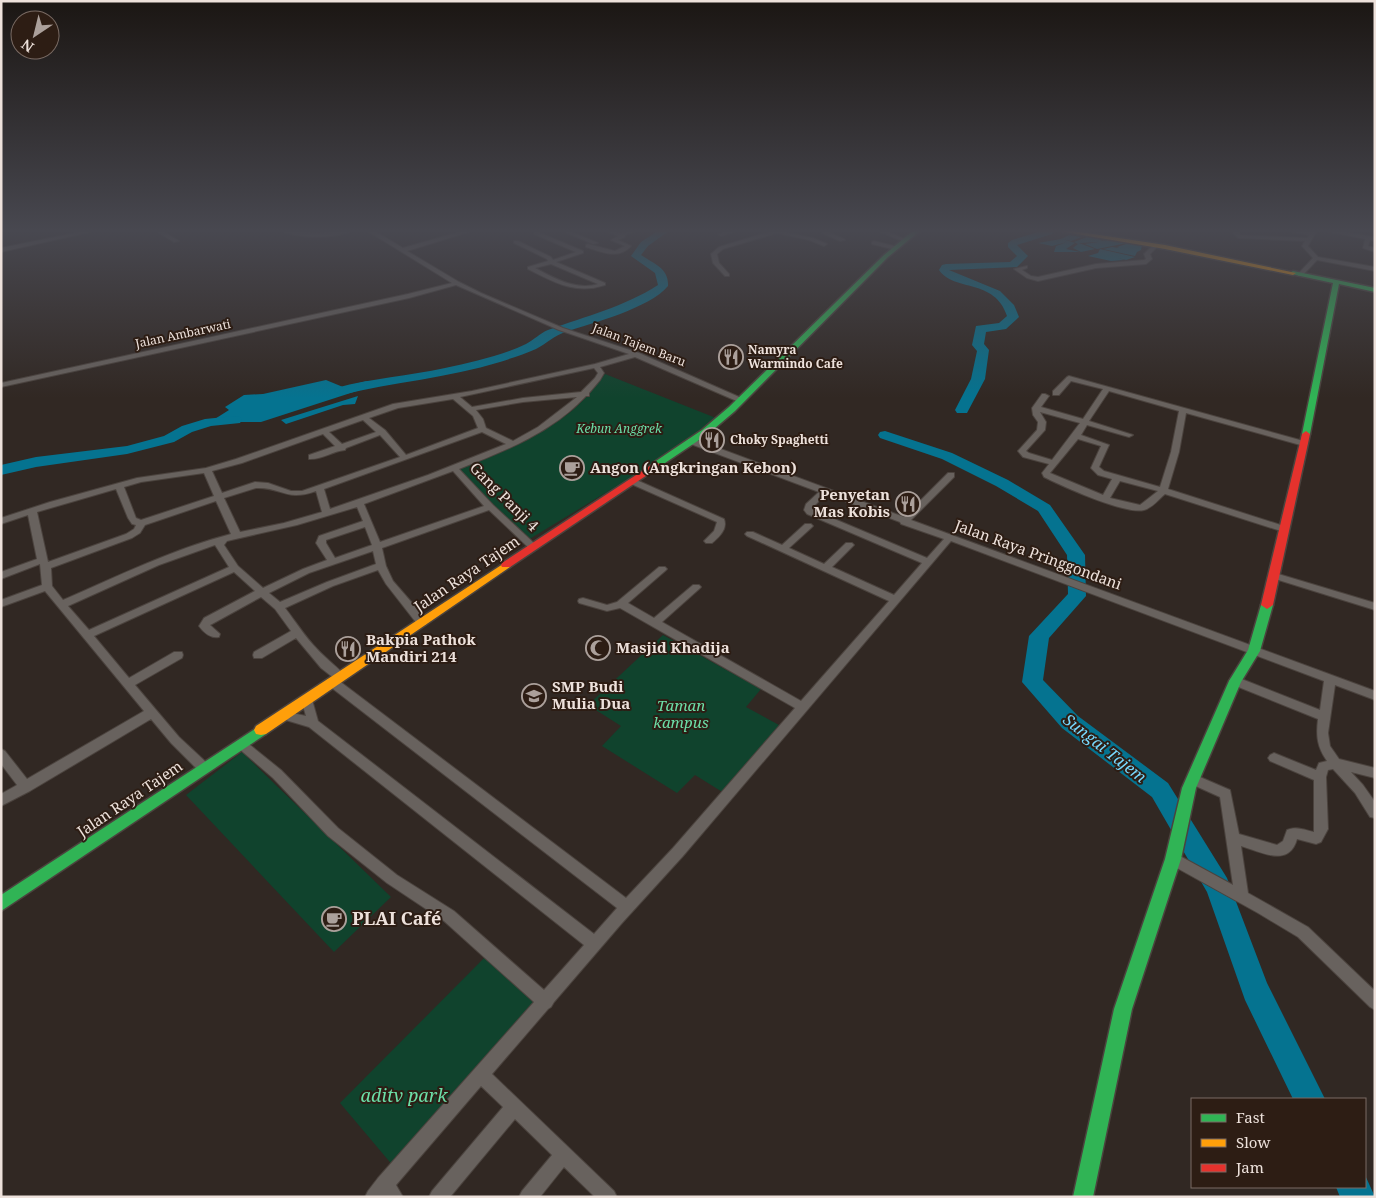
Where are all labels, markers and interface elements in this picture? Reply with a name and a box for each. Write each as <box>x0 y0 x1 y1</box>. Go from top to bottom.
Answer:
north arrow <box>10 10 60 60</box>
text: N <box>17 35 37 57</box>
street label: Jalan Ambarwati <box>133 315 232 352</box>
street label: Jalan Tajem Baru <box>589 319 689 370</box>
place label: Namyra Warmindo Cafe <box>748 341 843 372</box>
restaurant icon: Namyra Warmindo Cafe <box>718 344 744 370</box>
park label: Kebun Anggrek <box>575 420 663 437</box>
restaurant icon: Choky Spaghetti <box>699 427 725 453</box>
place label: Choky Spaghetti <box>730 431 829 448</box>
cafe icon: Angon (Angkringan Kebon) <box>559 455 585 481</box>
place label: Angon (Angkringan Kebon) <box>590 457 797 477</box>
street label: Gang Panji 4 <box>466 458 544 535</box>
place label: Penyetan Mas Kobis <box>813 484 890 521</box>
restaurant icon: Penyetan Mas Kobis <box>895 491 921 517</box>
street label: Jalan Raya Pringgondani <box>951 514 1125 594</box>
street label: Jalan Raya Tajem <box>409 530 523 616</box>
place label: Bakpia Pathok Mandiri 214 <box>366 629 476 666</box>
mosque icon: Masjid Khadija <box>585 635 611 661</box>
restaurant icon: Bakpia Pathok Mandiri 214 <box>335 636 361 662</box>
place label: Masjid Khadija <box>616 637 730 657</box>
place label: SMP Budi Mulia Dua <box>552 676 630 713</box>
school or university icon: SMP Budi Mulia Dua <box>521 683 547 709</box>
park label: Taman kampus <box>653 695 709 732</box>
water label: Sungai Tajem <box>1059 708 1152 788</box>
street label: Jalan Raya Tajem <box>72 755 186 841</box>
cafe icon: PLAI Café <box>321 906 347 932</box>
place label: PLAI Café <box>352 906 441 930</box>
park label: aditv park <box>361 1083 448 1107</box>
legend <box>1191 1098 1366 1188</box>
text: Fast <box>1236 1107 1265 1127</box>
text: Slow <box>1236 1132 1270 1152</box>
text: Jam <box>1235 1157 1264 1177</box>

